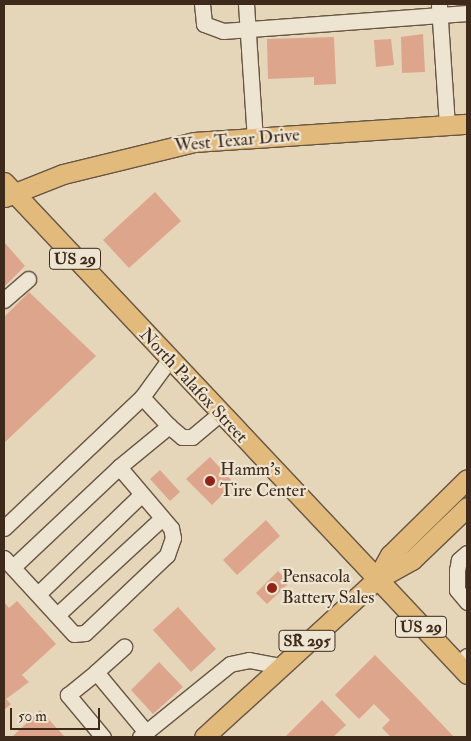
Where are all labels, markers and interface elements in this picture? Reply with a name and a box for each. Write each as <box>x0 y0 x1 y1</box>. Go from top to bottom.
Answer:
street label: West Texar Drive <box>173 125 301 157</box>
road number: US 29 <box>49 245 101 272</box>
street label: North Palafox Street <box>134 324 252 448</box>
place label: Hamm's Tire Center <box>220 460 306 502</box>
marker: Hamm's Tire Center <box>204 475 216 487</box>
place label: Pensacola Battery Sales <box>282 567 374 610</box>
marker: Pensacola Battery Sales <box>266 582 278 594</box>
road number: US 29 <box>395 614 447 640</box>
road number: SR 295 <box>278 627 336 654</box>
scale bar <box>12 698 102 730</box>
text: 50 m <box>18 707 47 726</box>

